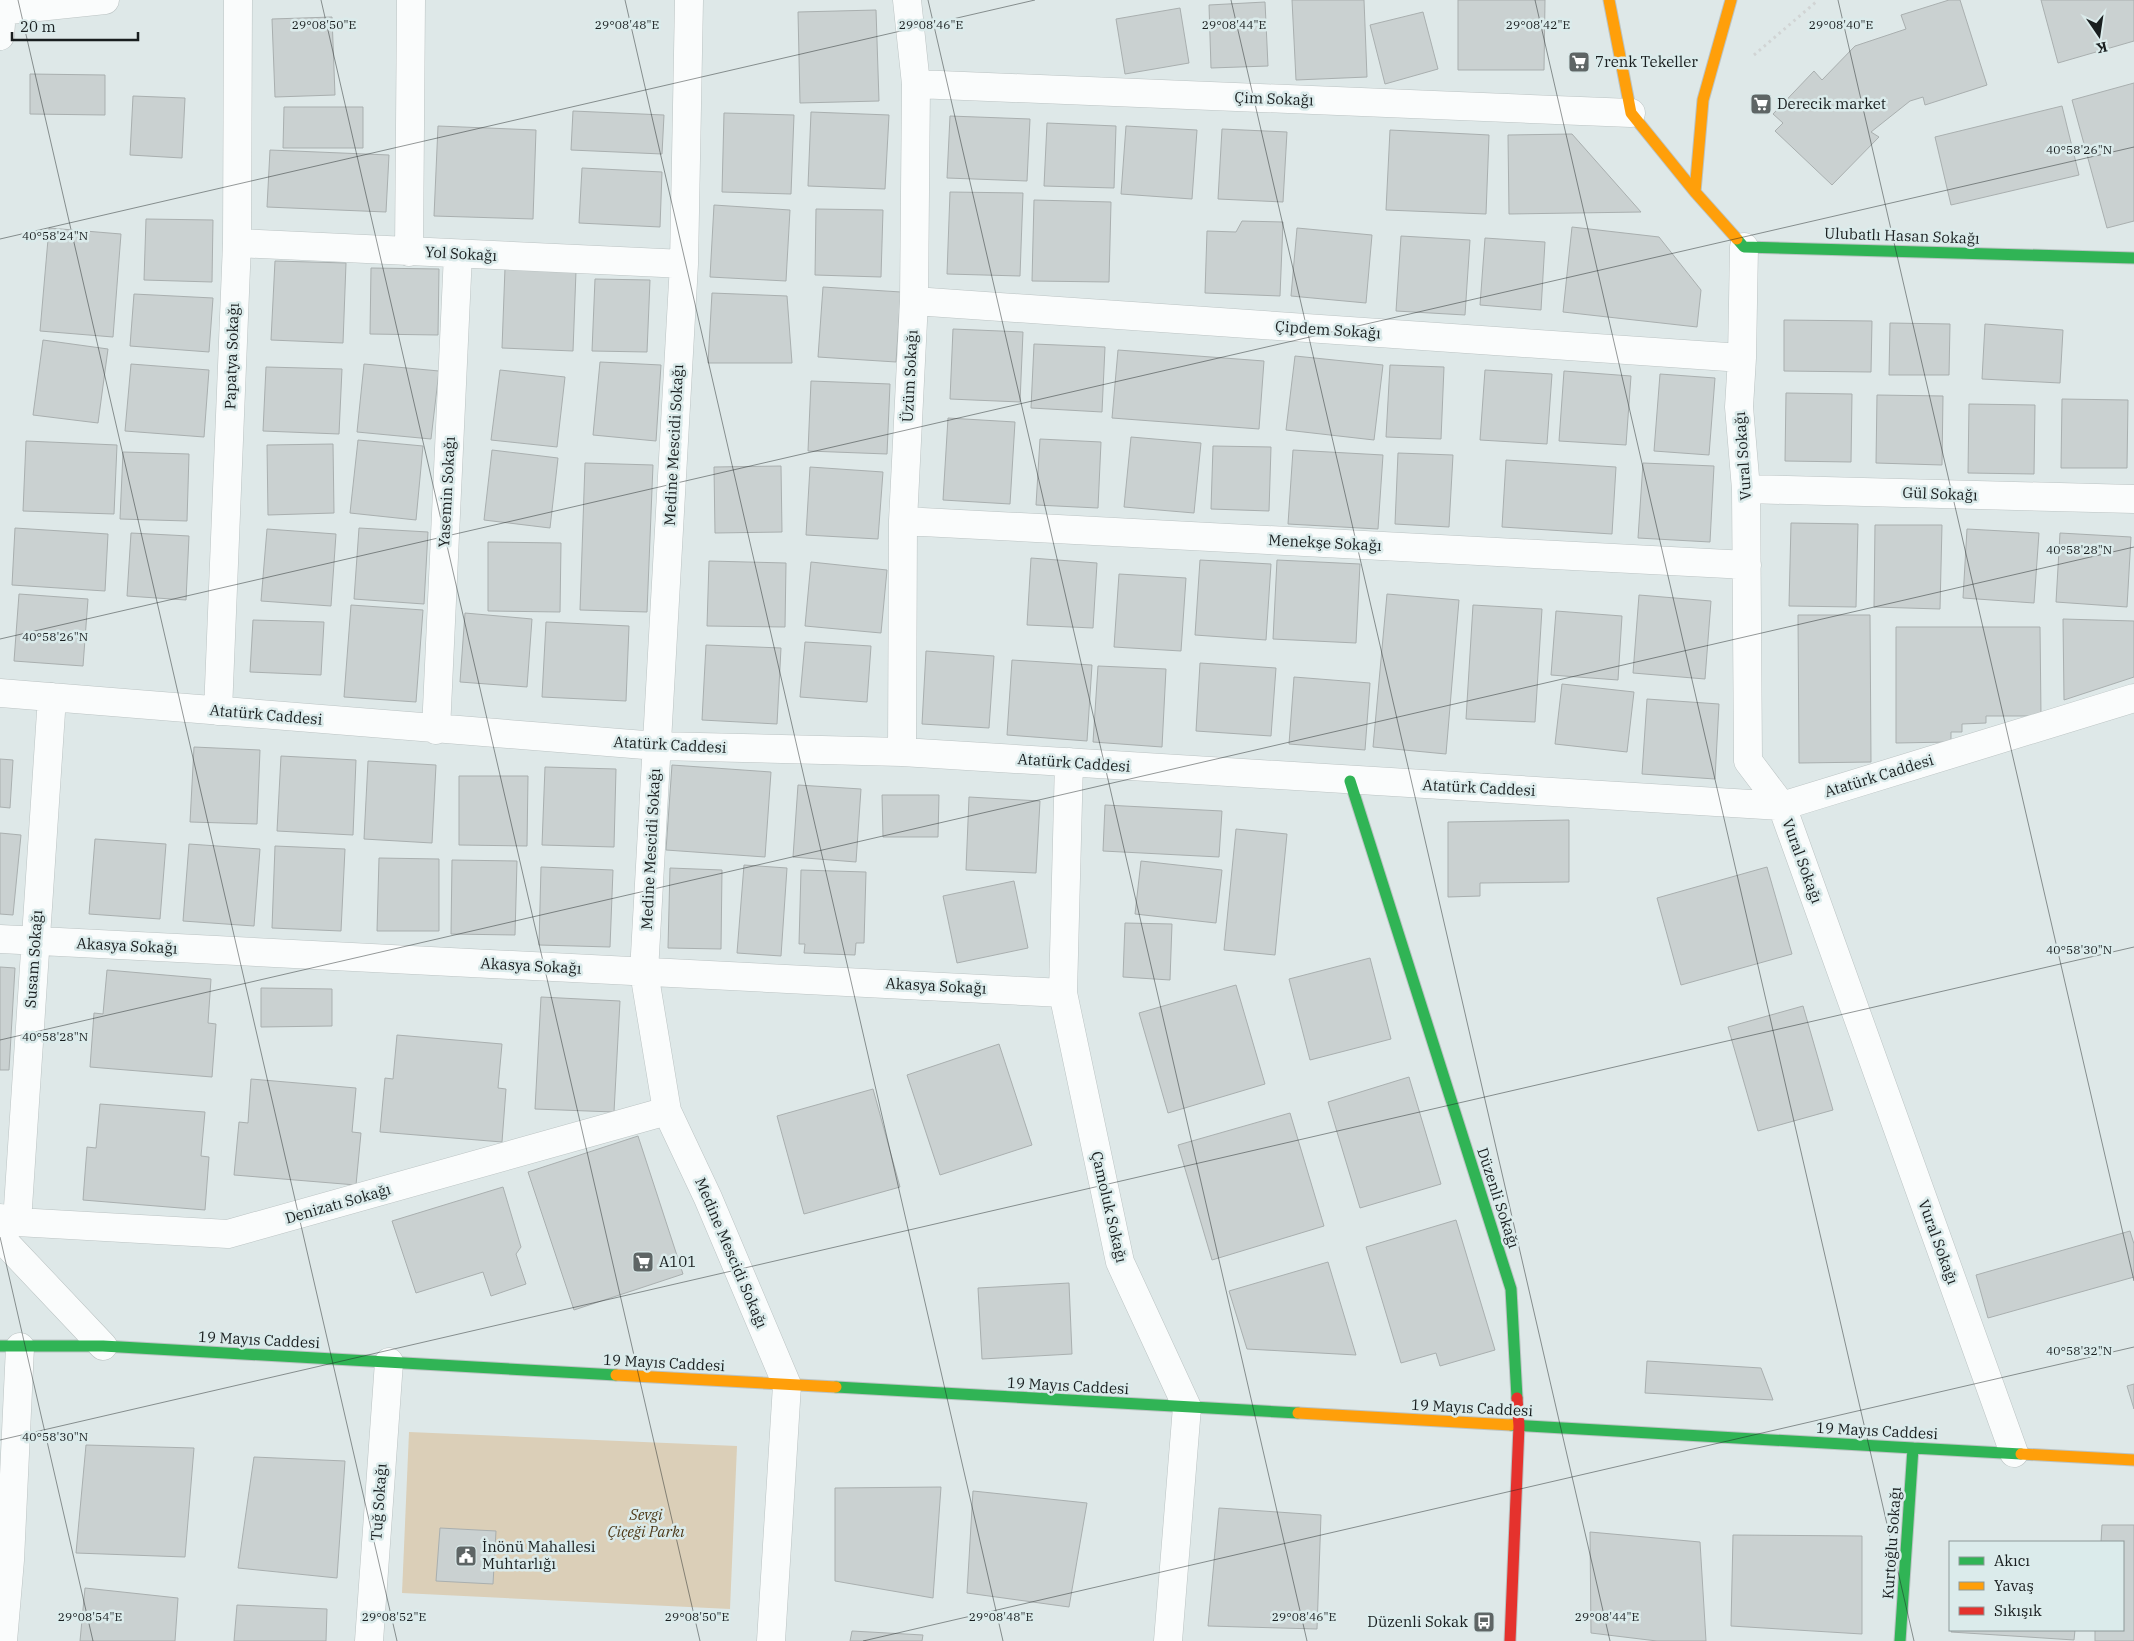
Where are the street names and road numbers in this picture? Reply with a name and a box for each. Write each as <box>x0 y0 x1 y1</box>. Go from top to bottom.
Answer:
street label: Çim Sokağı <box>1234 88 1314 109</box>
street label: Ulubatlı Hasan Sokağı <box>1824 223 1980 248</box>
street label: Yol Sokağı <box>425 242 498 265</box>
street label: Papatya Sokağı <box>220 302 243 410</box>
street label: Çipdem Sokağı <box>1275 316 1382 343</box>
street label: Üzüm Sokağı <box>898 329 921 423</box>
street label: Medine Mescidi Sokağı <box>660 364 687 526</box>
street label: Vural Sokağı <box>1730 411 1755 501</box>
street label: Yasemin Sokağı <box>434 436 459 548</box>
street label: Gül Sokağı <box>1902 483 1978 504</box>
street label: Menekşe Sokağı <box>1268 530 1382 555</box>
street label: Atatürk Caddesi <box>209 700 323 729</box>
street label: Atatürk Caddesi <box>613 732 727 757</box>
street label: Atatürk Caddesi <box>1017 749 1131 776</box>
street label: Atatürk Caddesi <box>1822 750 1936 801</box>
street label: Medine Mescidi Sokağı <box>637 768 664 930</box>
street label: Atatürk Caddesi <box>1422 775 1536 800</box>
street label: Vural Sokağı <box>1778 816 1827 906</box>
street label: Susam Sokağı <box>21 909 46 1009</box>
street label: Akasya Sokağı <box>76 933 178 958</box>
street label: Akasya Sokağı <box>480 953 582 978</box>
street label: Akasya Sokağı <box>885 973 987 998</box>
street label: Düzenli Sokağı <box>1473 1145 1524 1251</box>
street label: Çamoluk Sokağı <box>1087 1149 1132 1265</box>
street label: Medine Mescidi Sokağı <box>691 1175 772 1331</box>
street label: Denizatı Sokağı <box>283 1179 393 1228</box>
street label: Vural Sokağı <box>1914 1197 1963 1287</box>
street label: 19 Mayıs Caddesi <box>197 1327 321 1352</box>
street label: 19 Mayıs Caddesi <box>602 1350 726 1375</box>
street label: 19 Mayıs Caddesi <box>1006 1373 1130 1398</box>
street label: 19 Mayıs Caddesi <box>1410 1395 1534 1420</box>
street label: 19 Mayıs Caddesi <box>1815 1418 1939 1443</box>
street label: Tuğ Sokağı <box>366 1462 391 1541</box>
street label: Kurtoğlu Sokağı <box>1878 1486 1905 1600</box>

